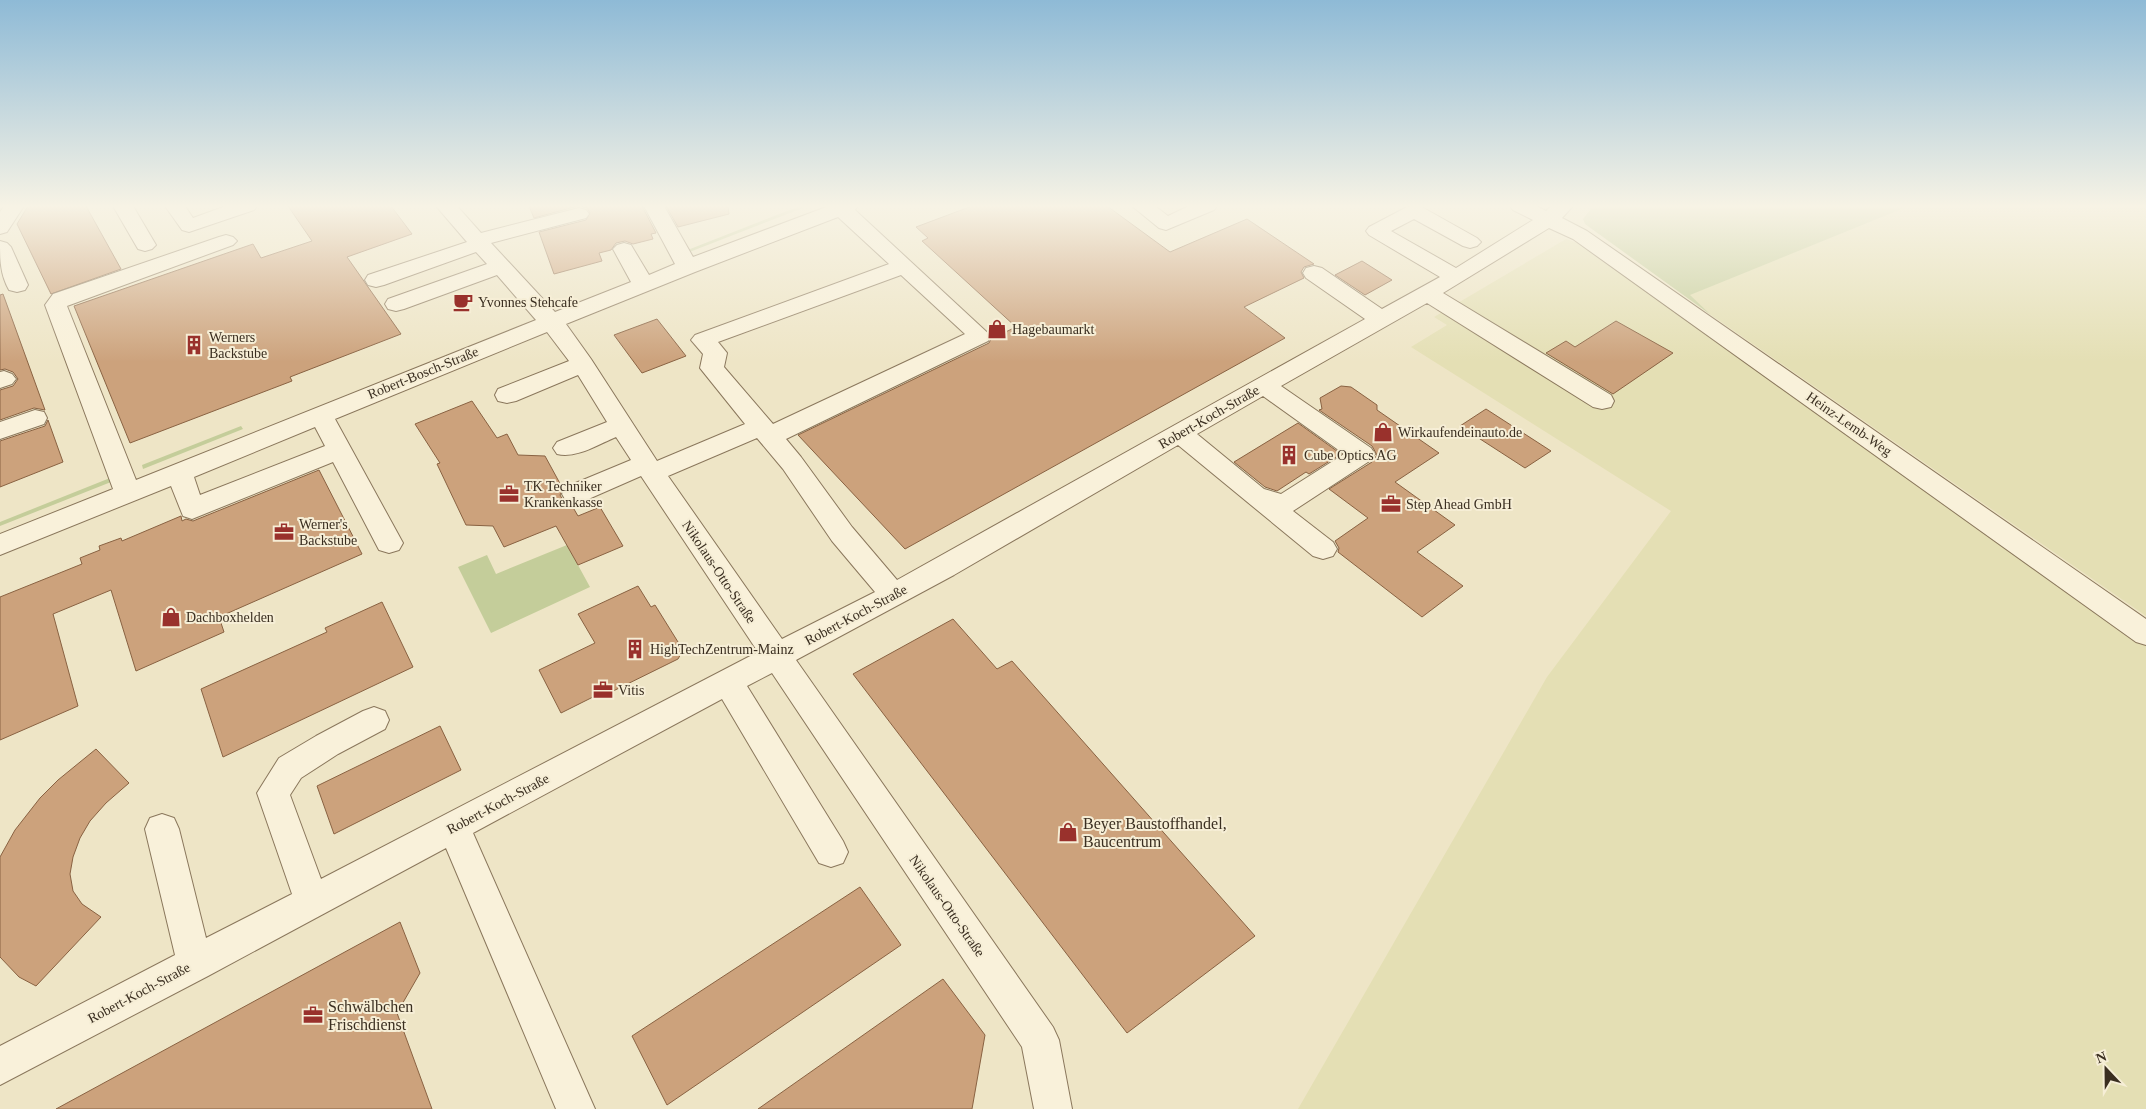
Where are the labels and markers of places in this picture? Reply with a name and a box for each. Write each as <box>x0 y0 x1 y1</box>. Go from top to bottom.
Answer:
cafe icon: Yvonnes Stehcafe <box>452 291 474 313</box>
place label: Yvonnes Stehcafe <box>478 295 578 310</box>
shop icon: Hagebaumarkt <box>986 318 1008 340</box>
place label: Hagebaumarkt <box>1012 322 1095 337</box>
place label: Werners Backstube <box>209 330 267 361</box>
building icon: Werners Backstube <box>183 334 205 356</box>
shop icon: Wirkaufendeinauto.de <box>1372 421 1394 443</box>
place label: Wirkaufendeinauto.de <box>1398 425 1522 440</box>
building icon: Cube Optics AG <box>1278 444 1300 466</box>
place label: Cube Optics AG <box>1304 448 1397 463</box>
place label: TK Techniker Krankenkasse <box>524 479 603 510</box>
office icon: TK Techniker Krankenkasse <box>498 483 520 505</box>
office icon: Step Ahead GmbH <box>1380 493 1402 515</box>
place label: Step Ahead GmbH <box>1406 497 1512 512</box>
place label: Werner's Backstube <box>299 517 357 548</box>
office icon: Werner's Backstube <box>273 521 295 543</box>
shop icon: Dachboxhelden <box>160 606 182 628</box>
place label: Dachboxhelden <box>186 610 274 625</box>
building icon: HighTechZentrum-Mainz <box>624 638 646 660</box>
place label: HighTechZentrum-Mainz <box>650 642 794 657</box>
office icon: Vitis <box>592 679 614 701</box>
place label: Vitis <box>618 683 644 698</box>
place label: Beyer Baustoffhandel, Baucentrum <box>1083 815 1227 850</box>
shop icon: Beyer Baustoffhandel, Baucentrum <box>1057 821 1079 843</box>
place label: Schwälbchen Frischdienst <box>328 998 413 1033</box>
office icon: Schwälbchen Frischdienst <box>302 1004 324 1026</box>

